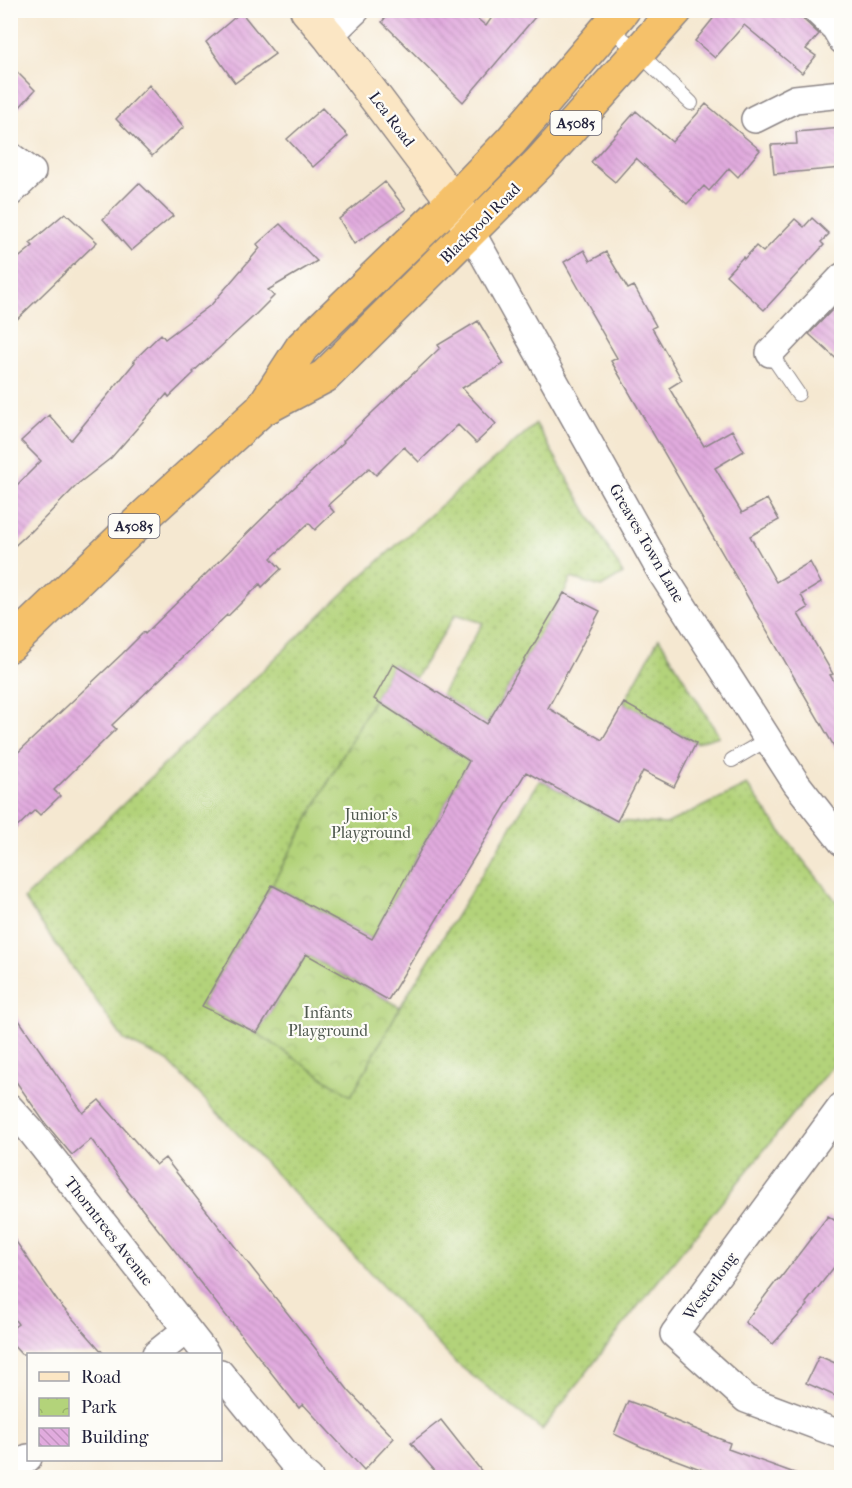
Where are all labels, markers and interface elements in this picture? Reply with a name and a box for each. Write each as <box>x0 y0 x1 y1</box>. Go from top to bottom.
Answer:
street label: Lea Road <box>365 88 419 151</box>
road number: A5085 <box>550 111 602 135</box>
street label: Blackpool Road <box>436 179 524 267</box>
street label: Greaves Town Lane <box>605 480 689 606</box>
road number: A5085 <box>108 514 160 538</box>
park label: Junior's Playground <box>331 805 411 842</box>
park label: Infants Playground <box>288 1003 368 1040</box>
street label: Thorntrees Avenue <box>61 1173 158 1289</box>
street label: Westerlong <box>679 1248 741 1324</box>
legend <box>27 1353 222 1461</box>
text: Road <box>81 1367 121 1388</box>
text: Park <box>81 1397 118 1418</box>
text: Building <box>81 1427 149 1448</box>

